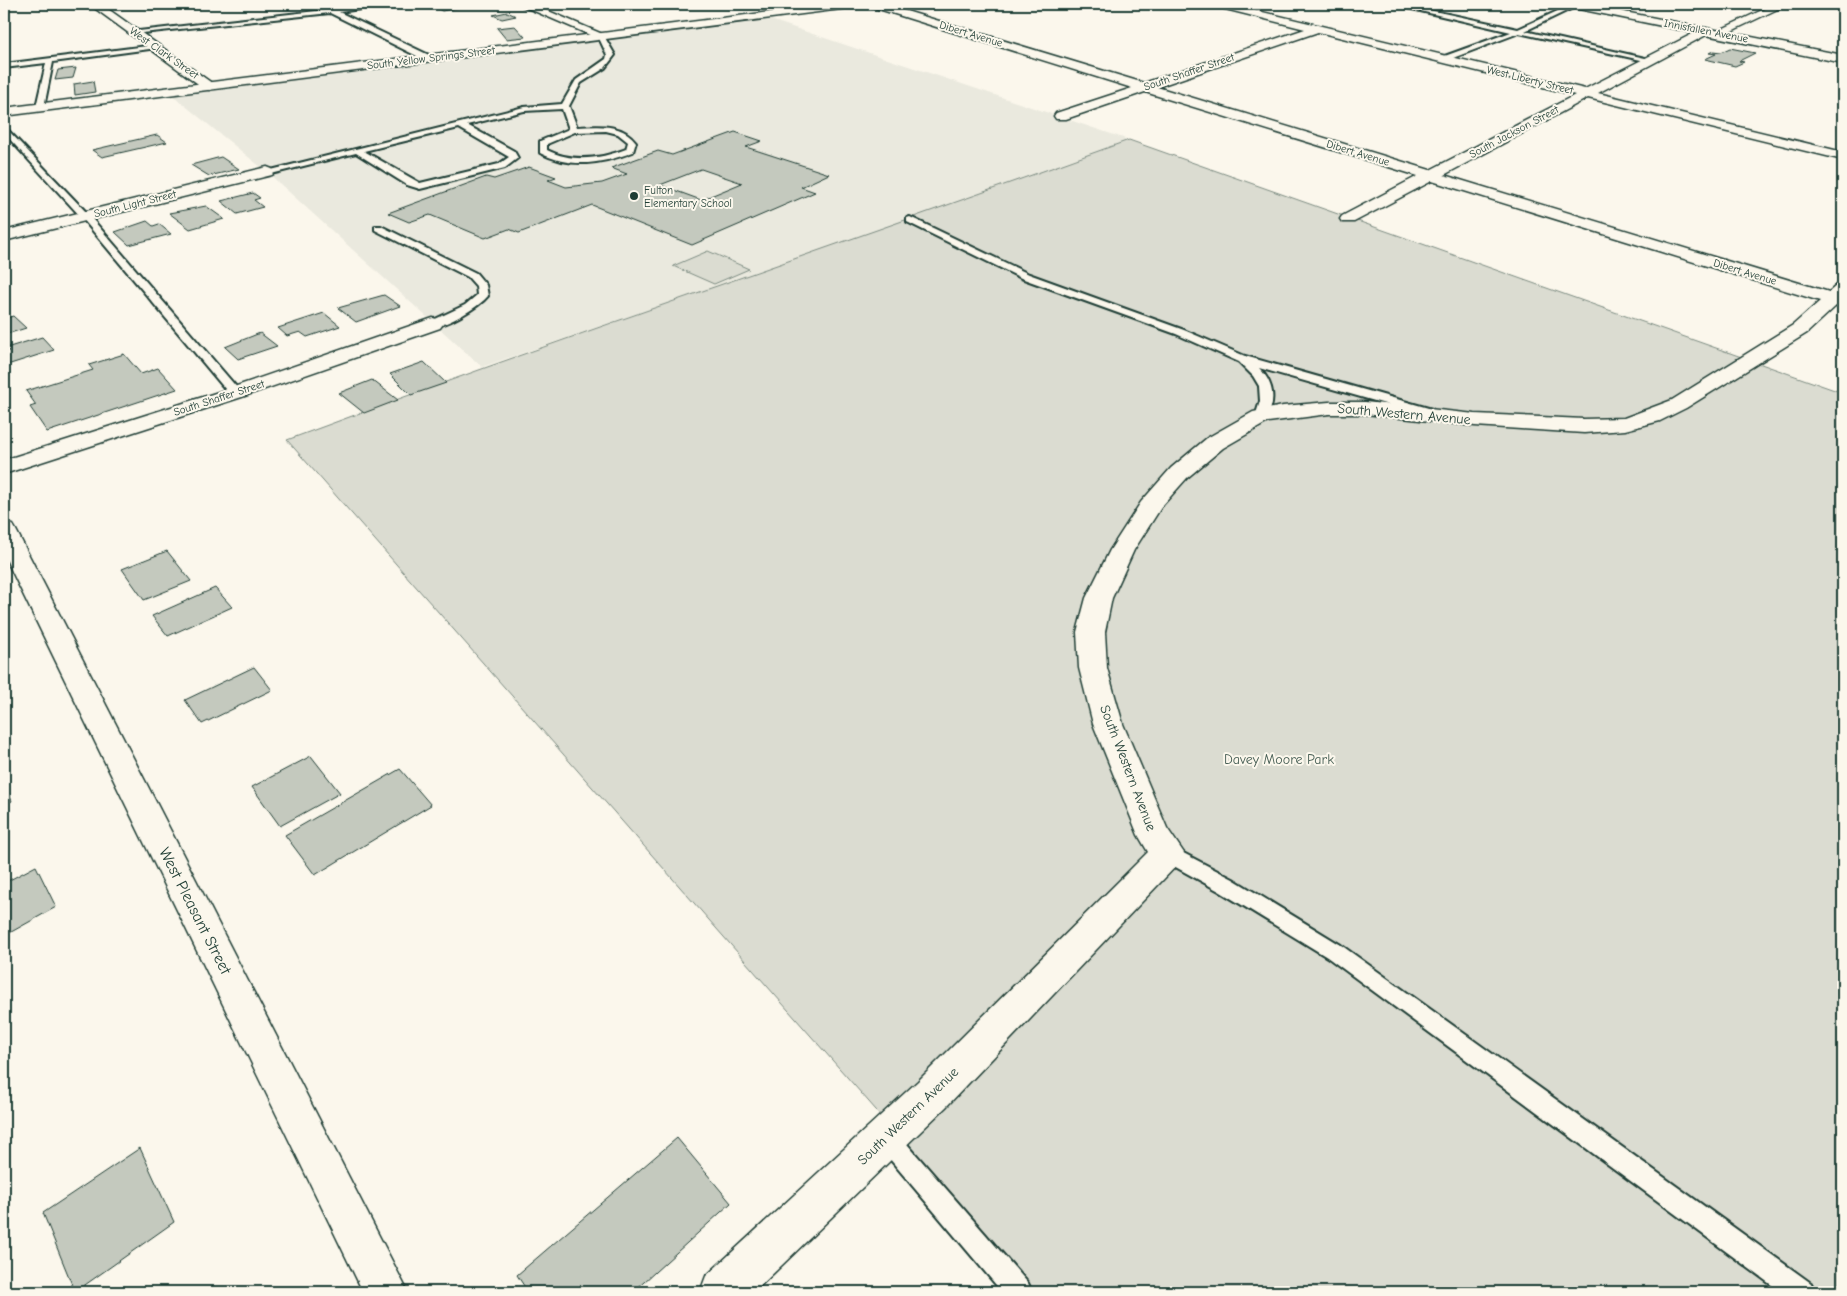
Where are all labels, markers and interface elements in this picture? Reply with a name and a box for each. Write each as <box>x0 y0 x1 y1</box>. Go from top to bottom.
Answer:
street label: Innisfallen Avenue <box>1663 16 1750 46</box>
street label: Dibert Avenue <box>938 18 1005 50</box>
street label: West Clark Street <box>127 24 202 82</box>
street label: South Yellow Springs Street <box>366 44 497 72</box>
street label: South Shaffer Street <box>1142 50 1237 94</box>
street label: West Liberty Street <box>1485 63 1575 97</box>
street label: South Jackson Street <box>1467 103 1562 161</box>
street label: Dibert Avenue <box>1325 137 1392 169</box>
place label: Fulton Elementary School <box>644 184 732 210</box>
street label: South Light Street <box>93 187 178 221</box>
marker: Fulton Elementary School <box>628 190 640 202</box>
street label: Dibert Avenue <box>1712 256 1779 288</box>
street label: South Shaffer Street <box>172 377 267 419</box>
street label: South Western Avenue <box>1337 400 1471 428</box>
street label: South Western Avenue <box>1096 703 1160 833</box>
park label: Davey Moore Park <box>1224 751 1334 768</box>
street label: West Pleasant Street <box>155 845 235 978</box>
street label: South Western Avenue <box>854 1063 962 1169</box>

